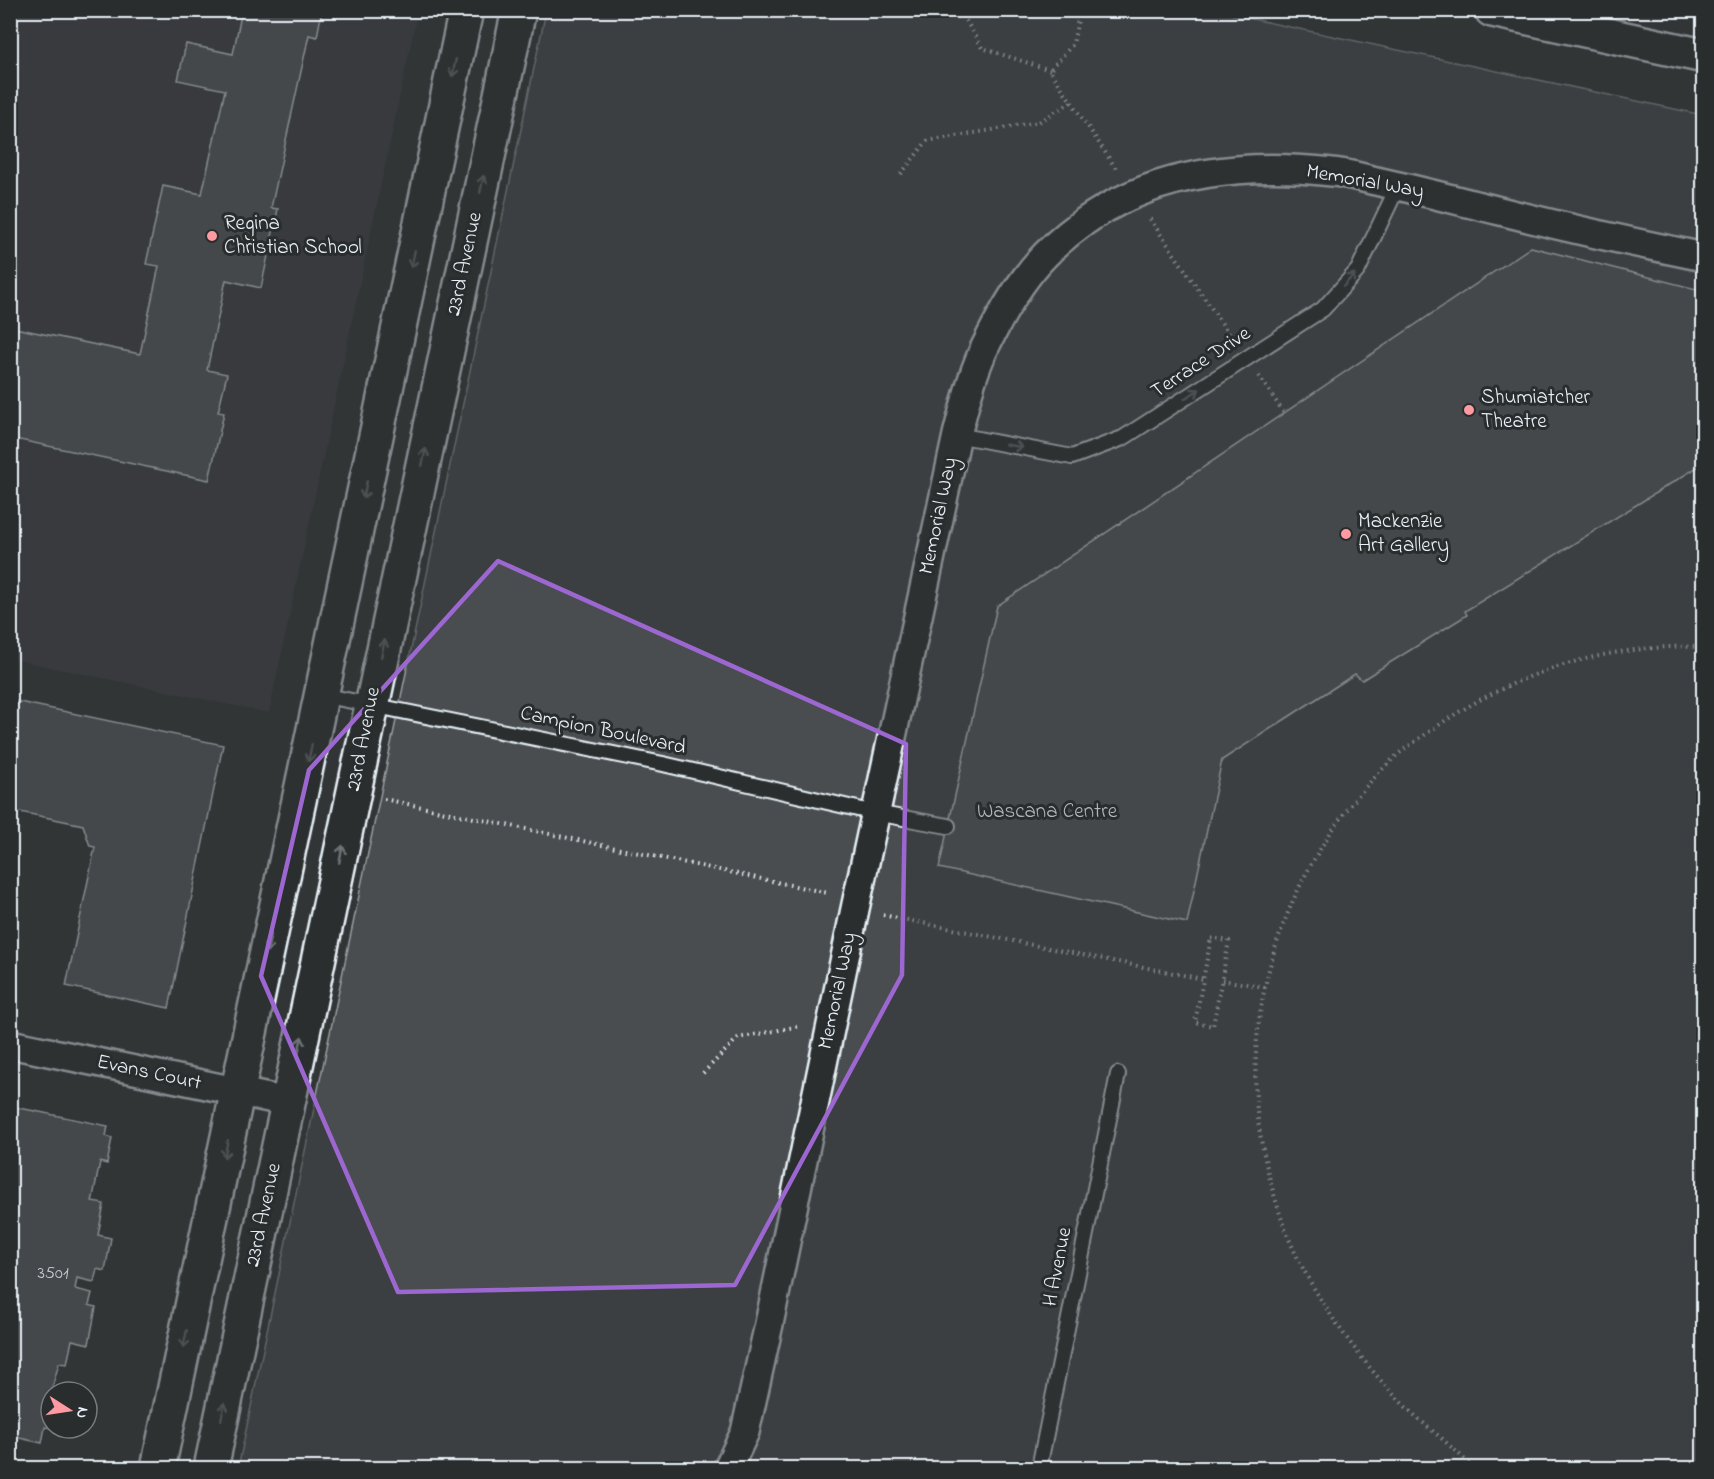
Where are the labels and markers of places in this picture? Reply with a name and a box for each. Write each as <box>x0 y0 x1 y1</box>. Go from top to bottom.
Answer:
place label: Regina Christian School <box>224 209 362 263</box>
marker: Regina Christian School <box>205 229 219 243</box>
place label: Shumiatcher Theatre <box>1481 383 1591 437</box>
marker: Shumiatcher Theatre <box>1462 403 1476 417</box>
place label: Mackenzie Art Gallery <box>1358 507 1449 563</box>
marker: Mackenzie Art Gallery <box>1339 527 1353 541</box>

